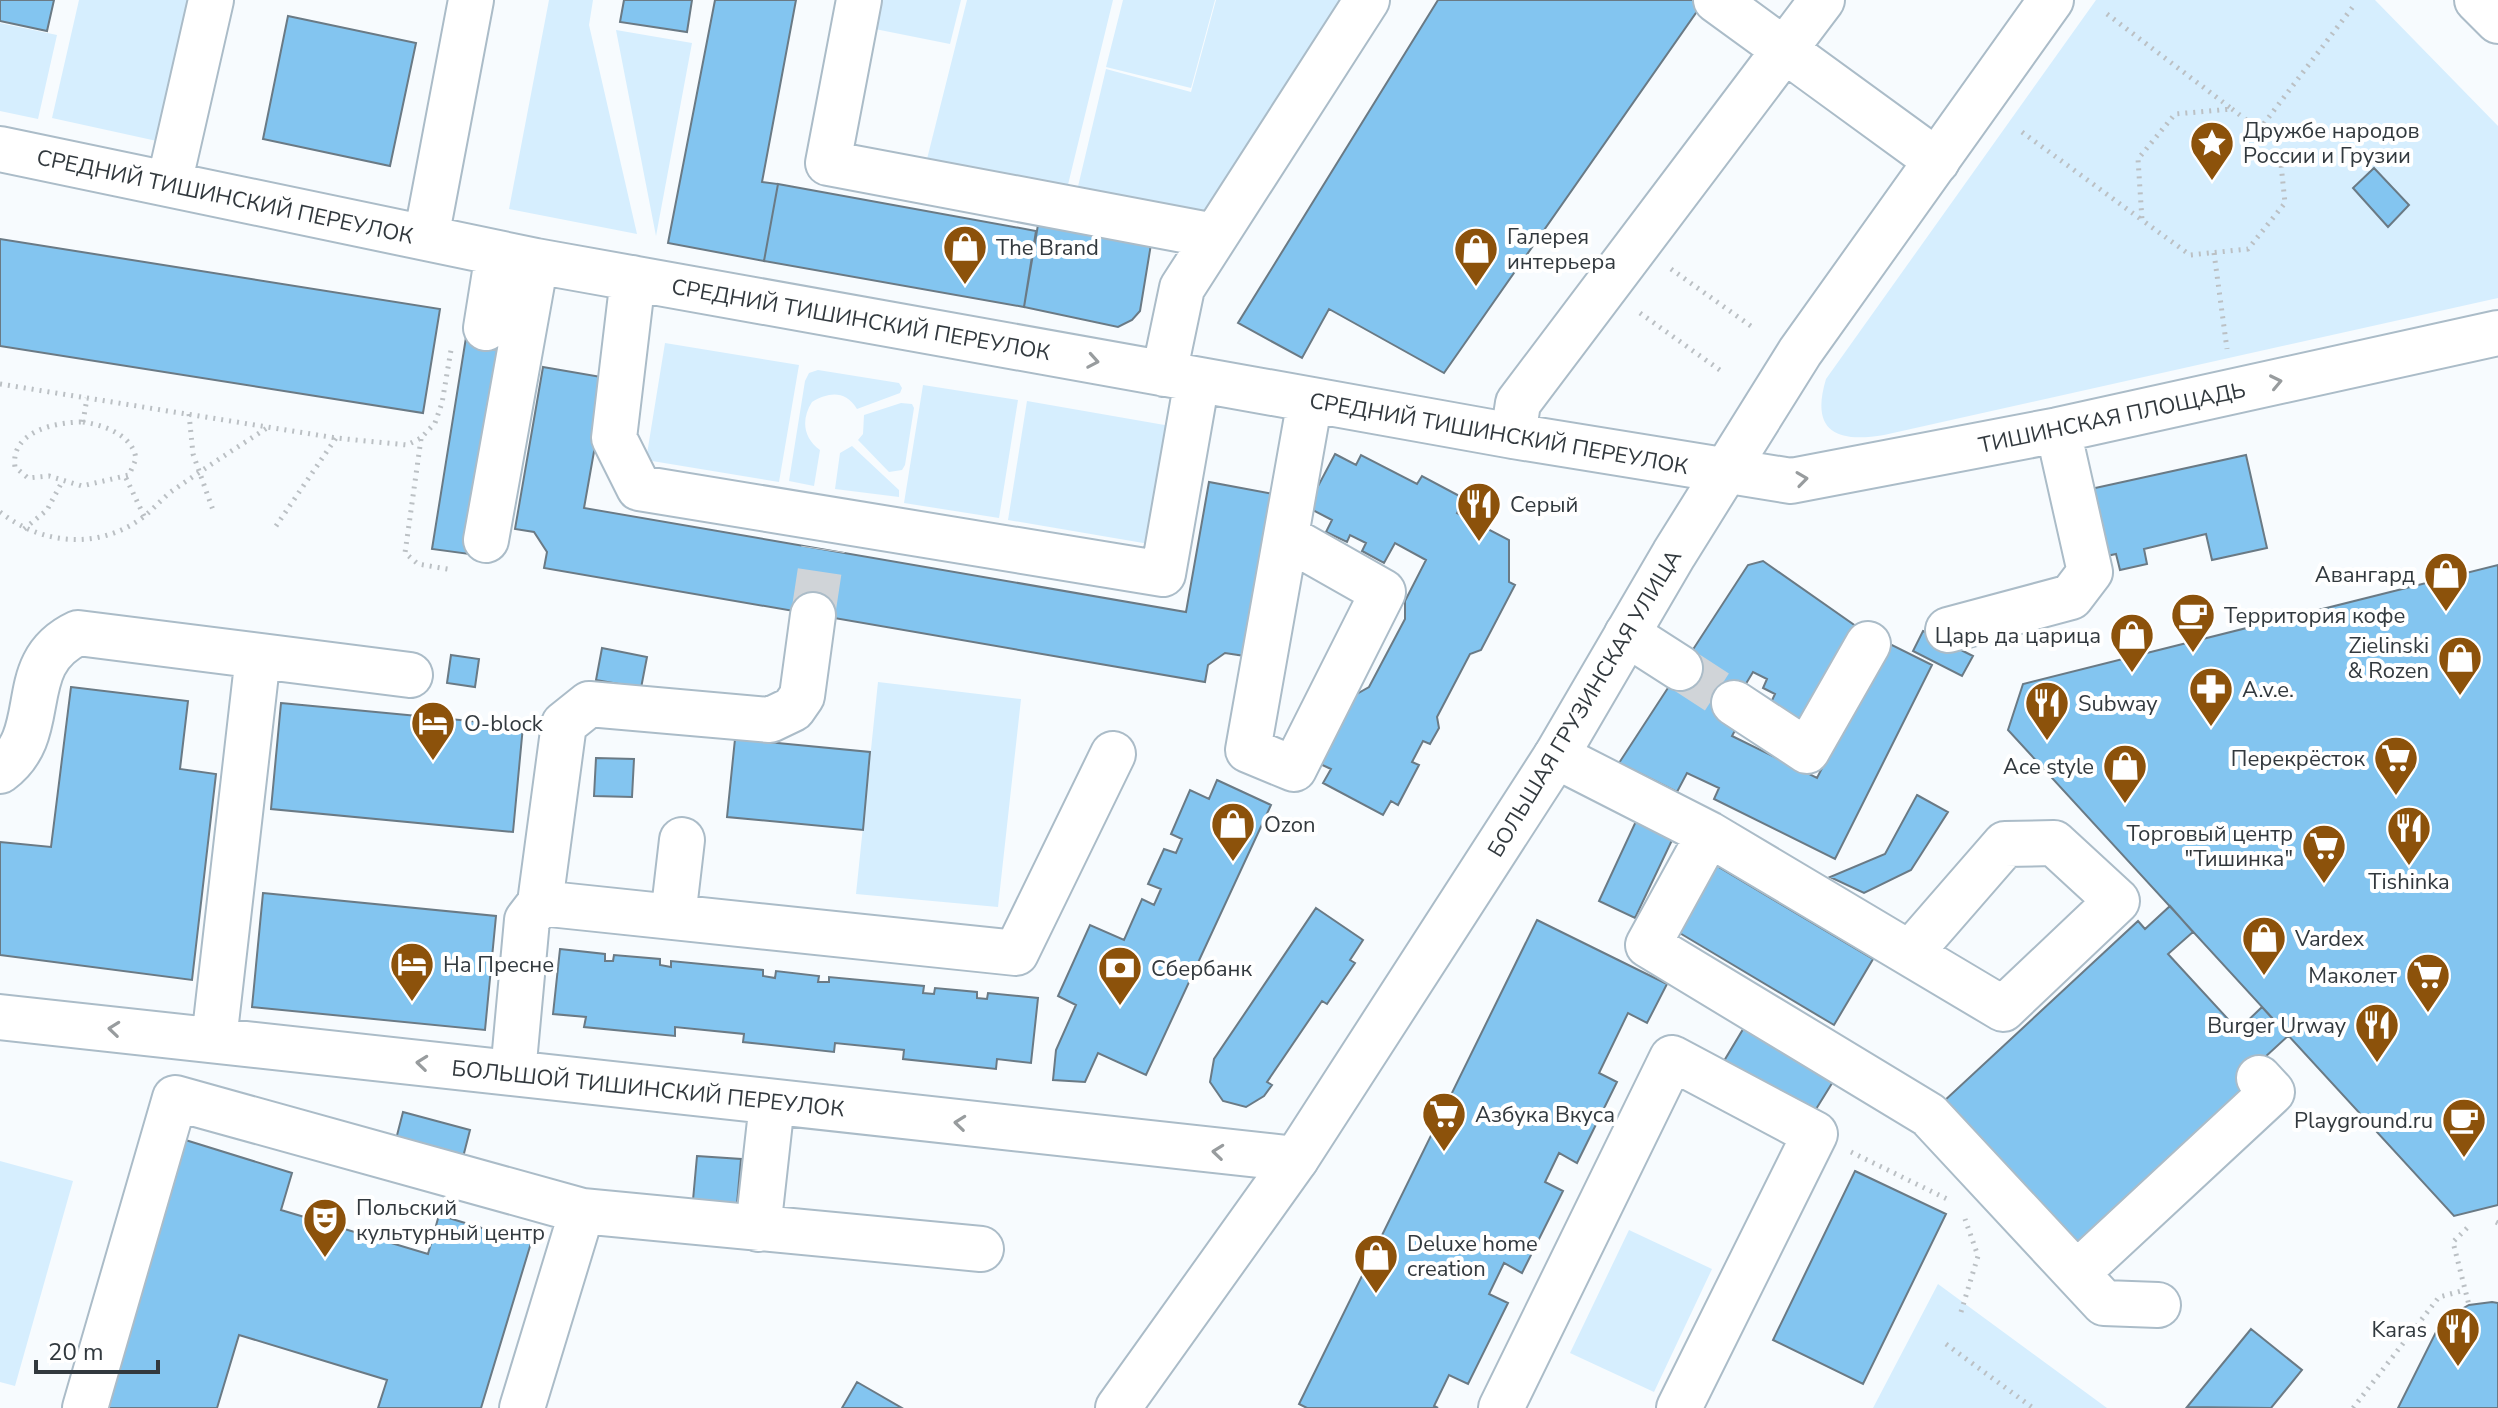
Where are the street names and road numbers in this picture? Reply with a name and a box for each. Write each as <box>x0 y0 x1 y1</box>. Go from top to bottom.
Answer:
street label: СРЕДНИЙ ТИШИНСКИЙ ПЕРЕУЛОК <box>34 142 416 252</box>
street label: СРЕДНИЙ ТИШИНСКИЙ ПЕРЕУЛОК <box>669 272 1053 368</box>
street label: ТИШИНСКАЯ ПЛОЩАДЬ <box>1976 375 2248 461</box>
street label: СРЕДНИЙ ТИШИНСКИЙ ПЕРЕУЛОК <box>1307 386 1691 482</box>
street label: БОЛЬШАЯ ГРУЗИНСКАЯ УЛИЦА <box>1481 544 1689 863</box>
street label: БОЛЬШОЙ ТИШИНСКИЙ ПЕРЕУЛОК <box>450 1053 846 1125</box>

